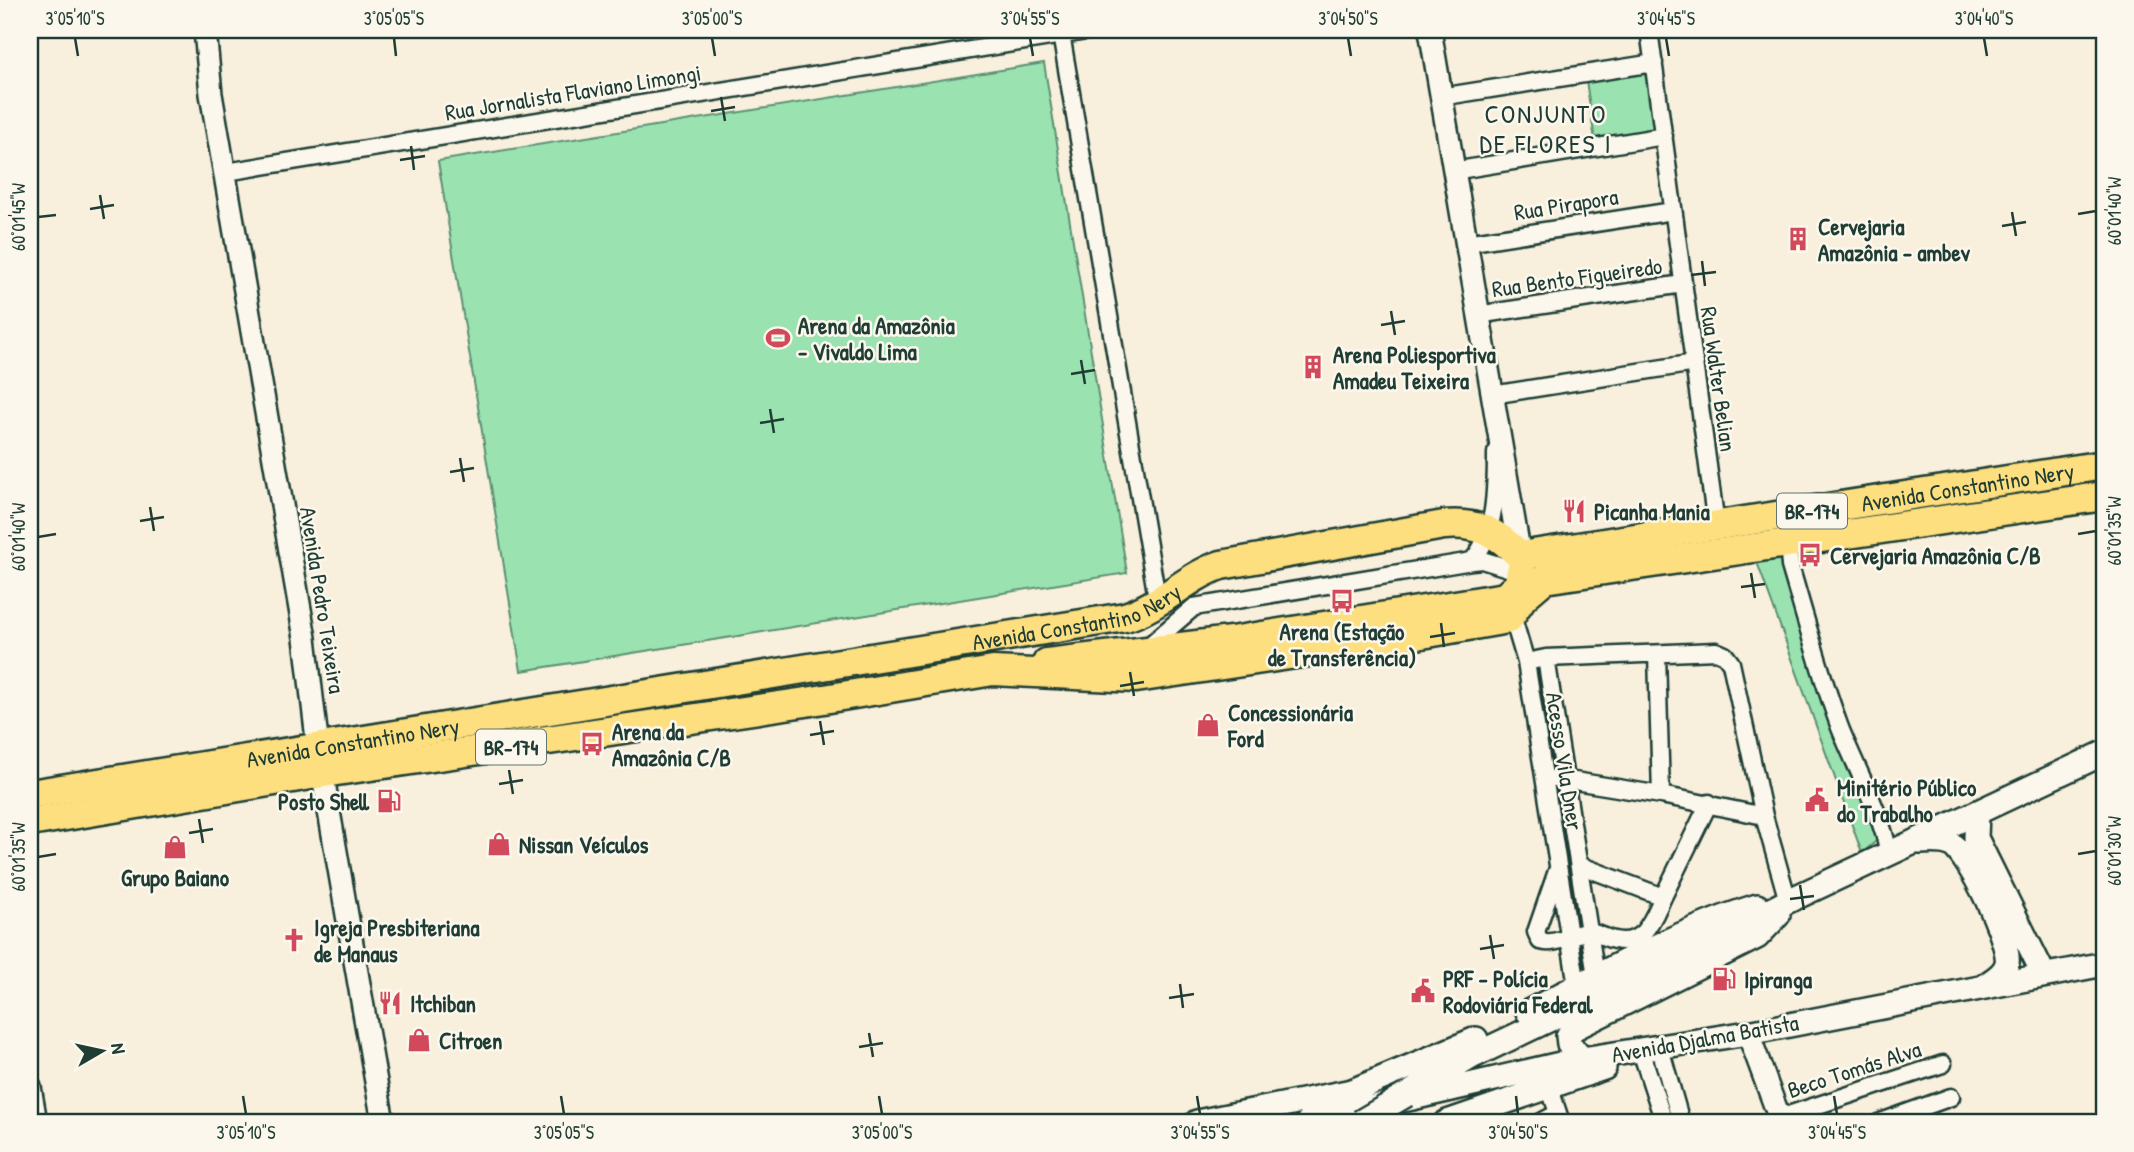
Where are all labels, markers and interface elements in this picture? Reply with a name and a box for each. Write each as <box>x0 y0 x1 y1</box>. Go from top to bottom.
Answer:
text: 3°05'10"S <box>45 6 105 31</box>
text: 3°05'05"S <box>364 6 424 31</box>
text: 3°05'00"S <box>682 6 742 31</box>
text: 3°04'55"S <box>1001 6 1059 31</box>
text: 3°04'50"S <box>1318 6 1378 31</box>
text: 3°04'45"S <box>1637 6 1695 31</box>
text: 3°04'40"S <box>1955 6 2013 31</box>
street label: Rua Jornalista Flaviano Limongi <box>443 56 703 128</box>
district label: CONJUNTO DE FLORES I <box>1479 96 1613 161</box>
text: 60°01'40"W <box>2102 177 2127 245</box>
street label: Rua Pirapora <box>1512 180 1620 228</box>
text: 60°01'45"W <box>6 183 31 251</box>
place label: Cervejaria Amazônia - ambev <box>1818 211 1971 268</box>
building icon: Cervejaria Amazônia - ambev <box>1784 225 1812 253</box>
street label: Rua Bento Figueiredo <box>1490 250 1664 304</box>
street label: Rua Walter Belian <box>1693 305 1745 453</box>
place label: Arena da Amazônia - Vivaldo Lima <box>798 310 955 367</box>
sports icon: Arena da Amazônia - Vivaldo Lima <box>764 324 792 352</box>
place label: Arena Poliesportiva Amadeu Teixeira <box>1333 339 1496 396</box>
building icon: Arena Poliesportiva Amadeu Teixeira <box>1299 353 1327 381</box>
street label: Avenida Constantino Nery <box>1859 454 2076 518</box>
road number: BR-174 <box>1777 494 1847 528</box>
place label: Picanha Mania <box>1594 496 1710 527</box>
text: 60°01'35"W <box>2102 496 2127 566</box>
restaurant icon: Picanha Mania <box>1560 497 1588 525</box>
text: 60°01'40"W <box>6 503 31 571</box>
street label: Avenida Pedro Teixeira <box>293 504 353 696</box>
place label: Cervejaria Amazônia C/B <box>1830 540 2041 571</box>
bus stop icon: Cervejaria Amazônia C/B <box>1796 541 1824 569</box>
street label: Avenida Constantino Nery <box>970 575 1187 657</box>
bus stop icon: Arena (Estação de Transferência) <box>1328 587 1356 615</box>
place label: Arena (Estação de Transferência) <box>1268 616 1416 673</box>
street label: Acesso Vila Dner <box>1539 690 1591 832</box>
place label: Concessionária Ford <box>1227 697 1353 754</box>
street label: Avenida Constantino Nery <box>244 709 462 774</box>
shop icon: Concessionária Ford <box>1194 711 1222 739</box>
place label: Arena da Amazônia C/B <box>612 716 731 773</box>
road number: BR-174 <box>476 730 546 764</box>
bus stop icon: Arena da Amazônia C/B <box>578 730 606 758</box>
place label: Minitério Público do Trabalho <box>1837 772 1977 829</box>
place label: Posto Shell <box>278 786 370 817</box>
public building icon: Minitério Público do Trabalho <box>1803 786 1831 814</box>
fuel station icon: Posto Shell <box>375 787 403 815</box>
text: 60°01'30"W <box>2102 816 2127 886</box>
text: 60°01'35"W <box>6 822 31 892</box>
place label: Nissan Veículos <box>519 829 649 860</box>
shop icon: Nissan Veículos <box>485 830 513 858</box>
shop icon: Grupo Baiano <box>161 833 189 861</box>
place label: Grupo Baiano <box>121 862 230 894</box>
place label: Igreja Presbiteriana de Manaus <box>314 912 479 969</box>
church icon: Igreja Presbiteriana de Manaus <box>280 926 308 954</box>
place label: PRF - Polícia Rodoviária Federal <box>1443 963 1593 1020</box>
place label: Ipiranga <box>1744 964 1812 996</box>
fuel station icon: Ipiranga <box>1710 965 1738 993</box>
public building icon: PRF - Polícia Rodoviária Federal <box>1409 977 1437 1005</box>
place label: Itchiban <box>410 988 476 1019</box>
restaurant icon: Itchiban <box>376 989 404 1017</box>
street label: Avenida Djalma Batista <box>1609 1006 1801 1070</box>
north arrow <box>66 1016 136 1086</box>
place label: Citroen <box>439 1025 502 1056</box>
shop icon: Citroen <box>405 1026 433 1054</box>
street label: Beco Tomás Alva <box>1783 1033 1925 1105</box>
text: N <box>105 1041 132 1055</box>
text: 3°05'10"S <box>216 1120 276 1145</box>
text: 3°05'05"S <box>534 1120 594 1145</box>
text: 3°05'00"S <box>852 1120 912 1145</box>
text: 3°04'55"S <box>1171 1120 1229 1145</box>
text: 3°04'50"S <box>1488 1120 1548 1145</box>
text: 3°04'45"S <box>1808 1120 1866 1145</box>

